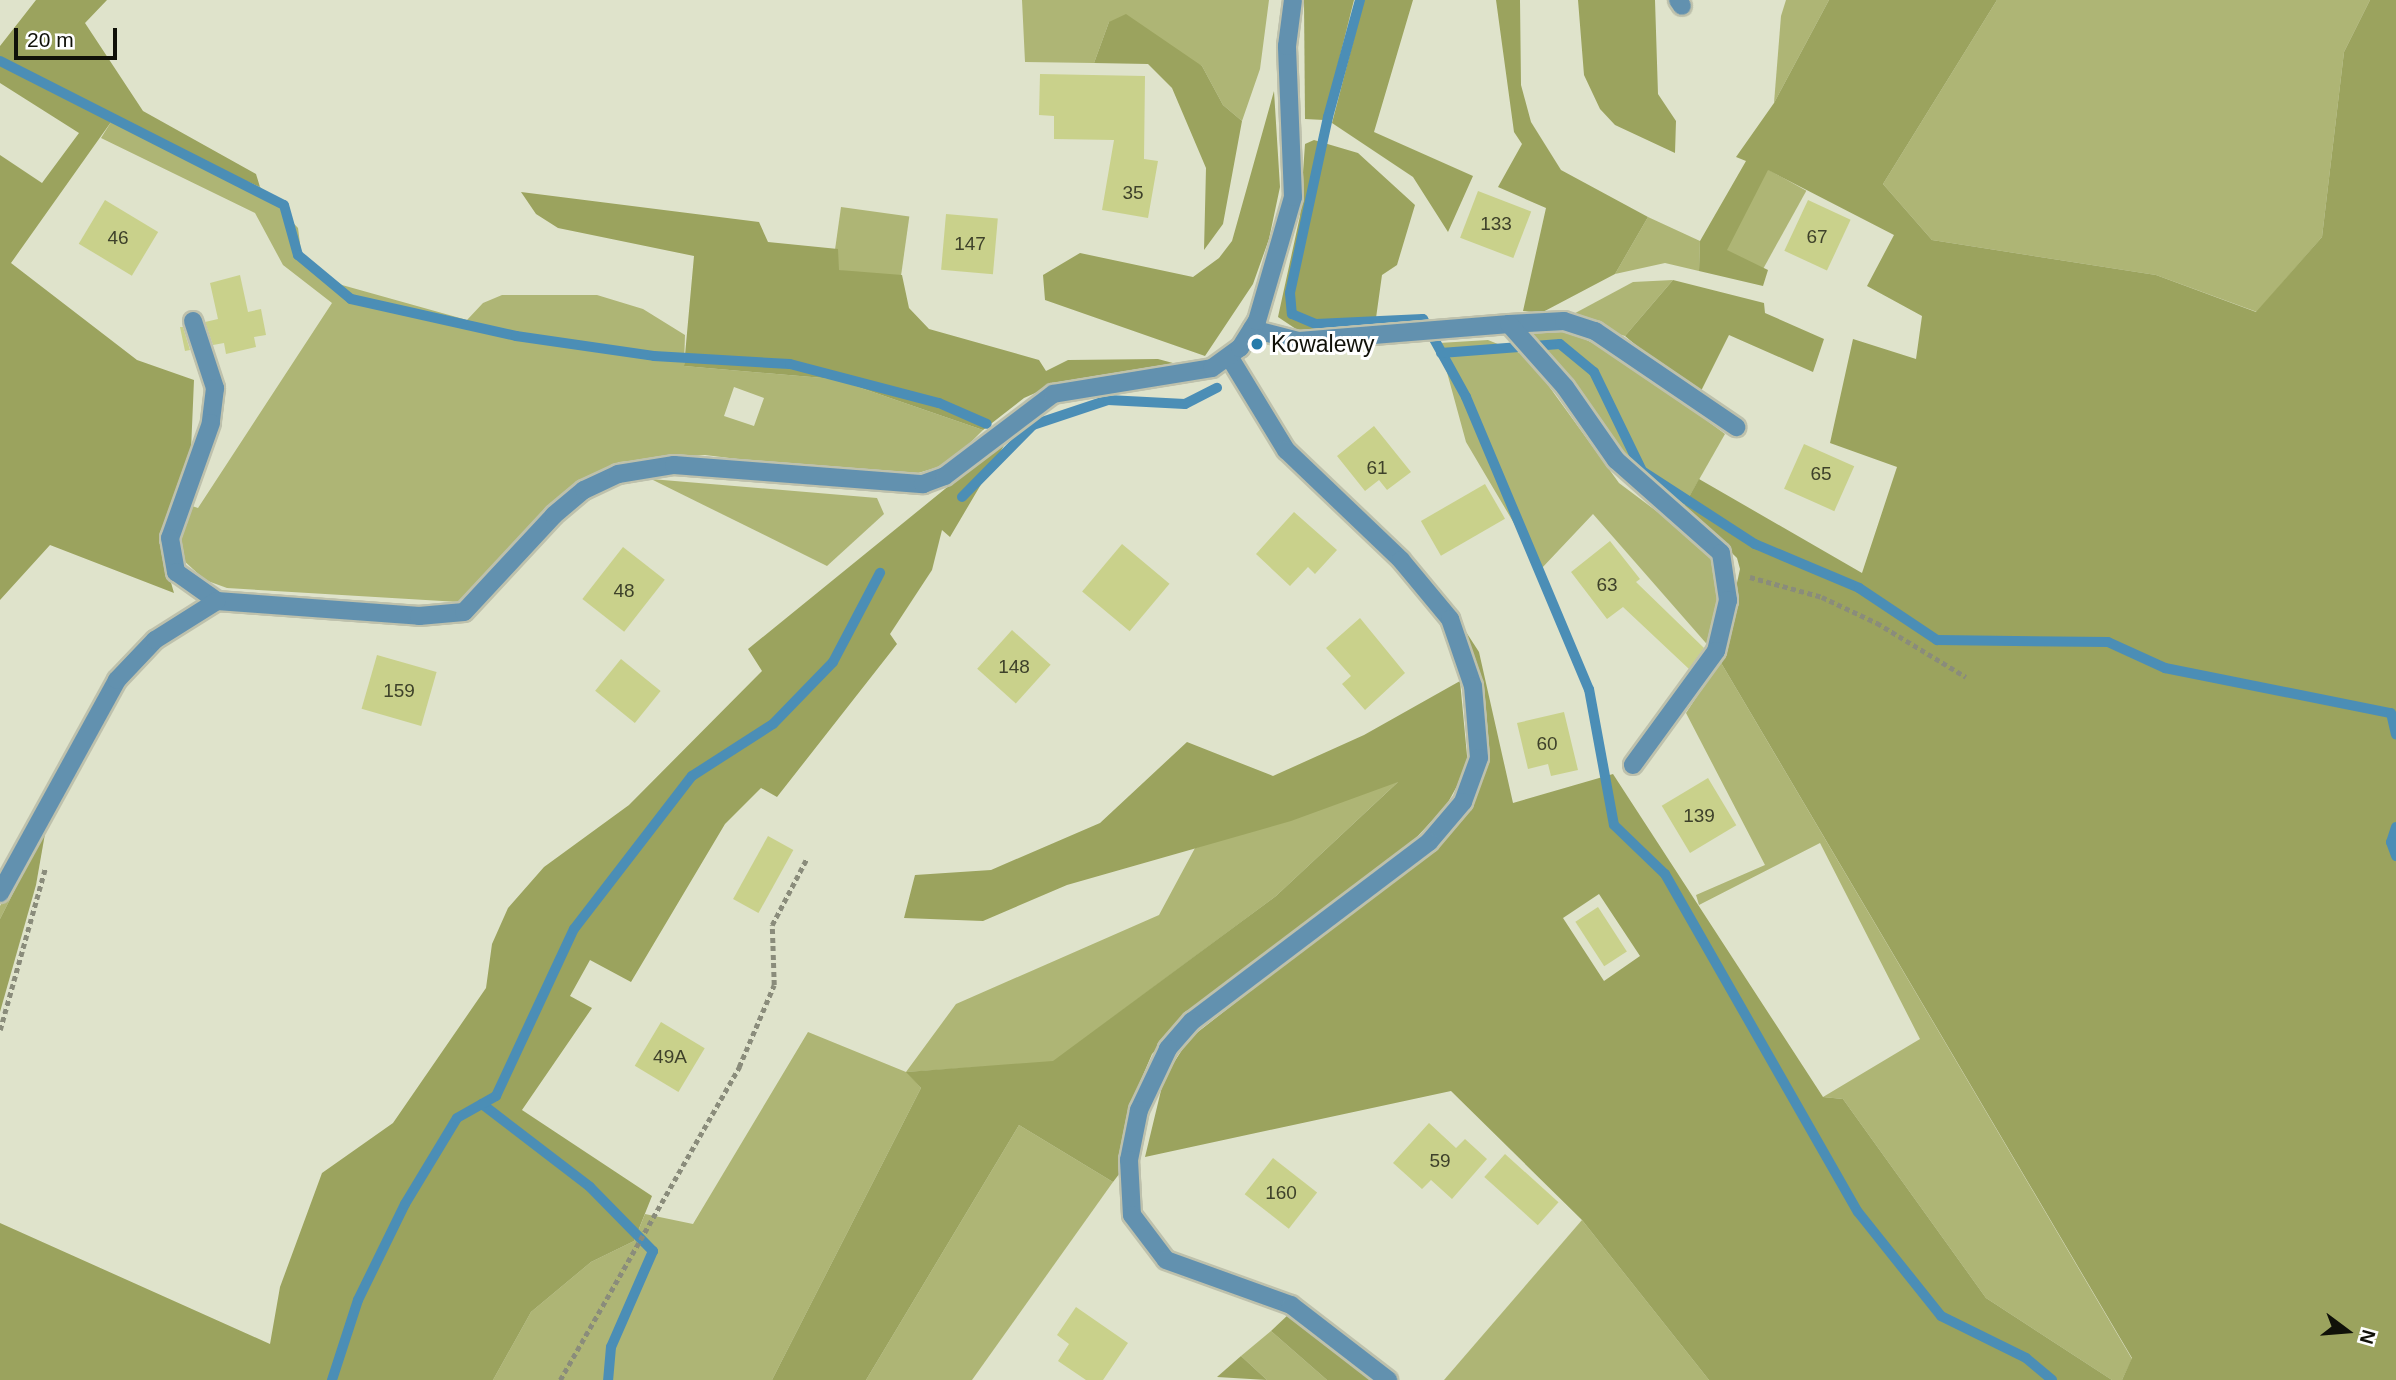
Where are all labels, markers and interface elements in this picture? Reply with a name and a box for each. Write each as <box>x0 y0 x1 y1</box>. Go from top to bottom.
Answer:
scale bar <box>18 14 121 58</box>
text: 20 m <box>27 28 74 51</box>
house number: 35 <box>1122 182 1144 204</box>
house number: 133 <box>1480 213 1512 235</box>
house number: 67 <box>1806 226 1828 248</box>
house number: 46 <box>107 227 129 249</box>
house number: 147 <box>954 233 986 255</box>
place label: Kowalewy <box>1271 330 1375 358</box>
marker: Kowalewy <box>1249 336 1265 352</box>
house number: 61 <box>1366 457 1388 479</box>
house number: 65 <box>1810 463 1832 485</box>
house number: 63 <box>1596 574 1618 596</box>
house number: 48 <box>613 580 635 602</box>
house number: 148 <box>998 656 1030 678</box>
house number: 159 <box>383 680 415 702</box>
house number: 60 <box>1536 733 1558 755</box>
house number: 139 <box>1683 805 1715 827</box>
house number: 49A <box>653 1046 687 1068</box>
house number: 59 <box>1429 1150 1451 1172</box>
house number: 160 <box>1265 1182 1297 1204</box>
north arrow <box>2312 1296 2382 1366</box>
text: N <box>2356 1327 2380 1346</box>

